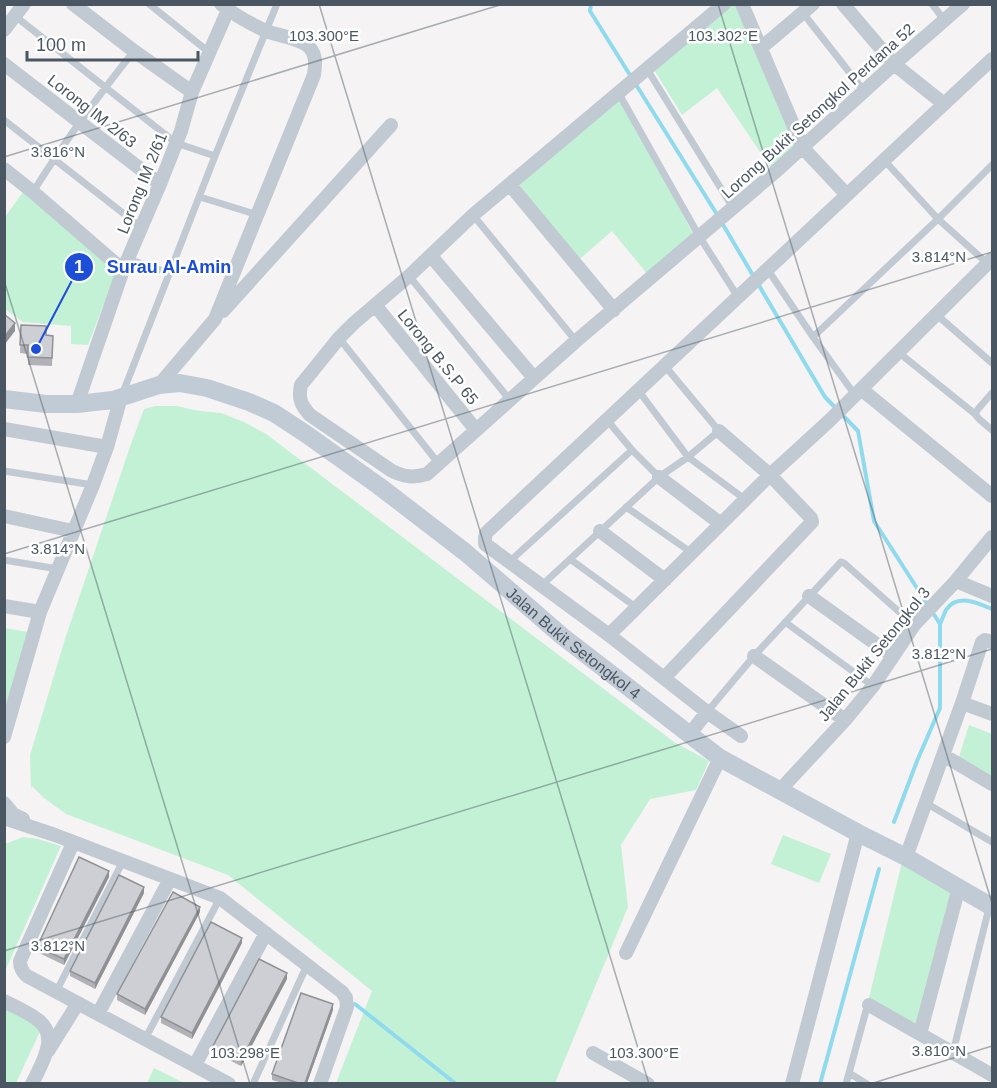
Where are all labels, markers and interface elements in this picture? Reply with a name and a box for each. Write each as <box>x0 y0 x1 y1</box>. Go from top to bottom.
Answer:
street label: Lorong Bukit Setongkol Perdana 52 <box>718 20 918 202</box>
scale bar <box>27 24 198 62</box>
text: 103.300°E <box>289 27 359 44</box>
text: 103.302°E <box>688 27 758 44</box>
text: 100 m <box>36 35 86 55</box>
street label: Lorong IM 2/63 <box>44 71 140 151</box>
street label: Lorong IM 2/61 <box>114 130 170 236</box>
text: 3.816°N <box>31 143 85 160</box>
text: 3.814°N <box>912 248 966 265</box>
callout: Surau Al-Amin <box>64 249 243 285</box>
text: 1 <box>74 257 84 277</box>
text: Surau Al-Amin <box>107 257 231 277</box>
street label: Lorong B.S.P 65 <box>395 306 482 408</box>
text: 3.814°N <box>31 540 85 557</box>
street label: Jalan Bukit Setongkol 4 <box>503 584 644 702</box>
street label: Jalan Bukit Setongkol 3 <box>815 584 933 724</box>
text: 3.812°N <box>912 645 966 662</box>
text: 3.812°N <box>31 937 85 954</box>
text: 3.810°N <box>912 1042 966 1059</box>
text: 103.298°E <box>210 1044 280 1061</box>
text: 103.300°E <box>609 1044 679 1061</box>

